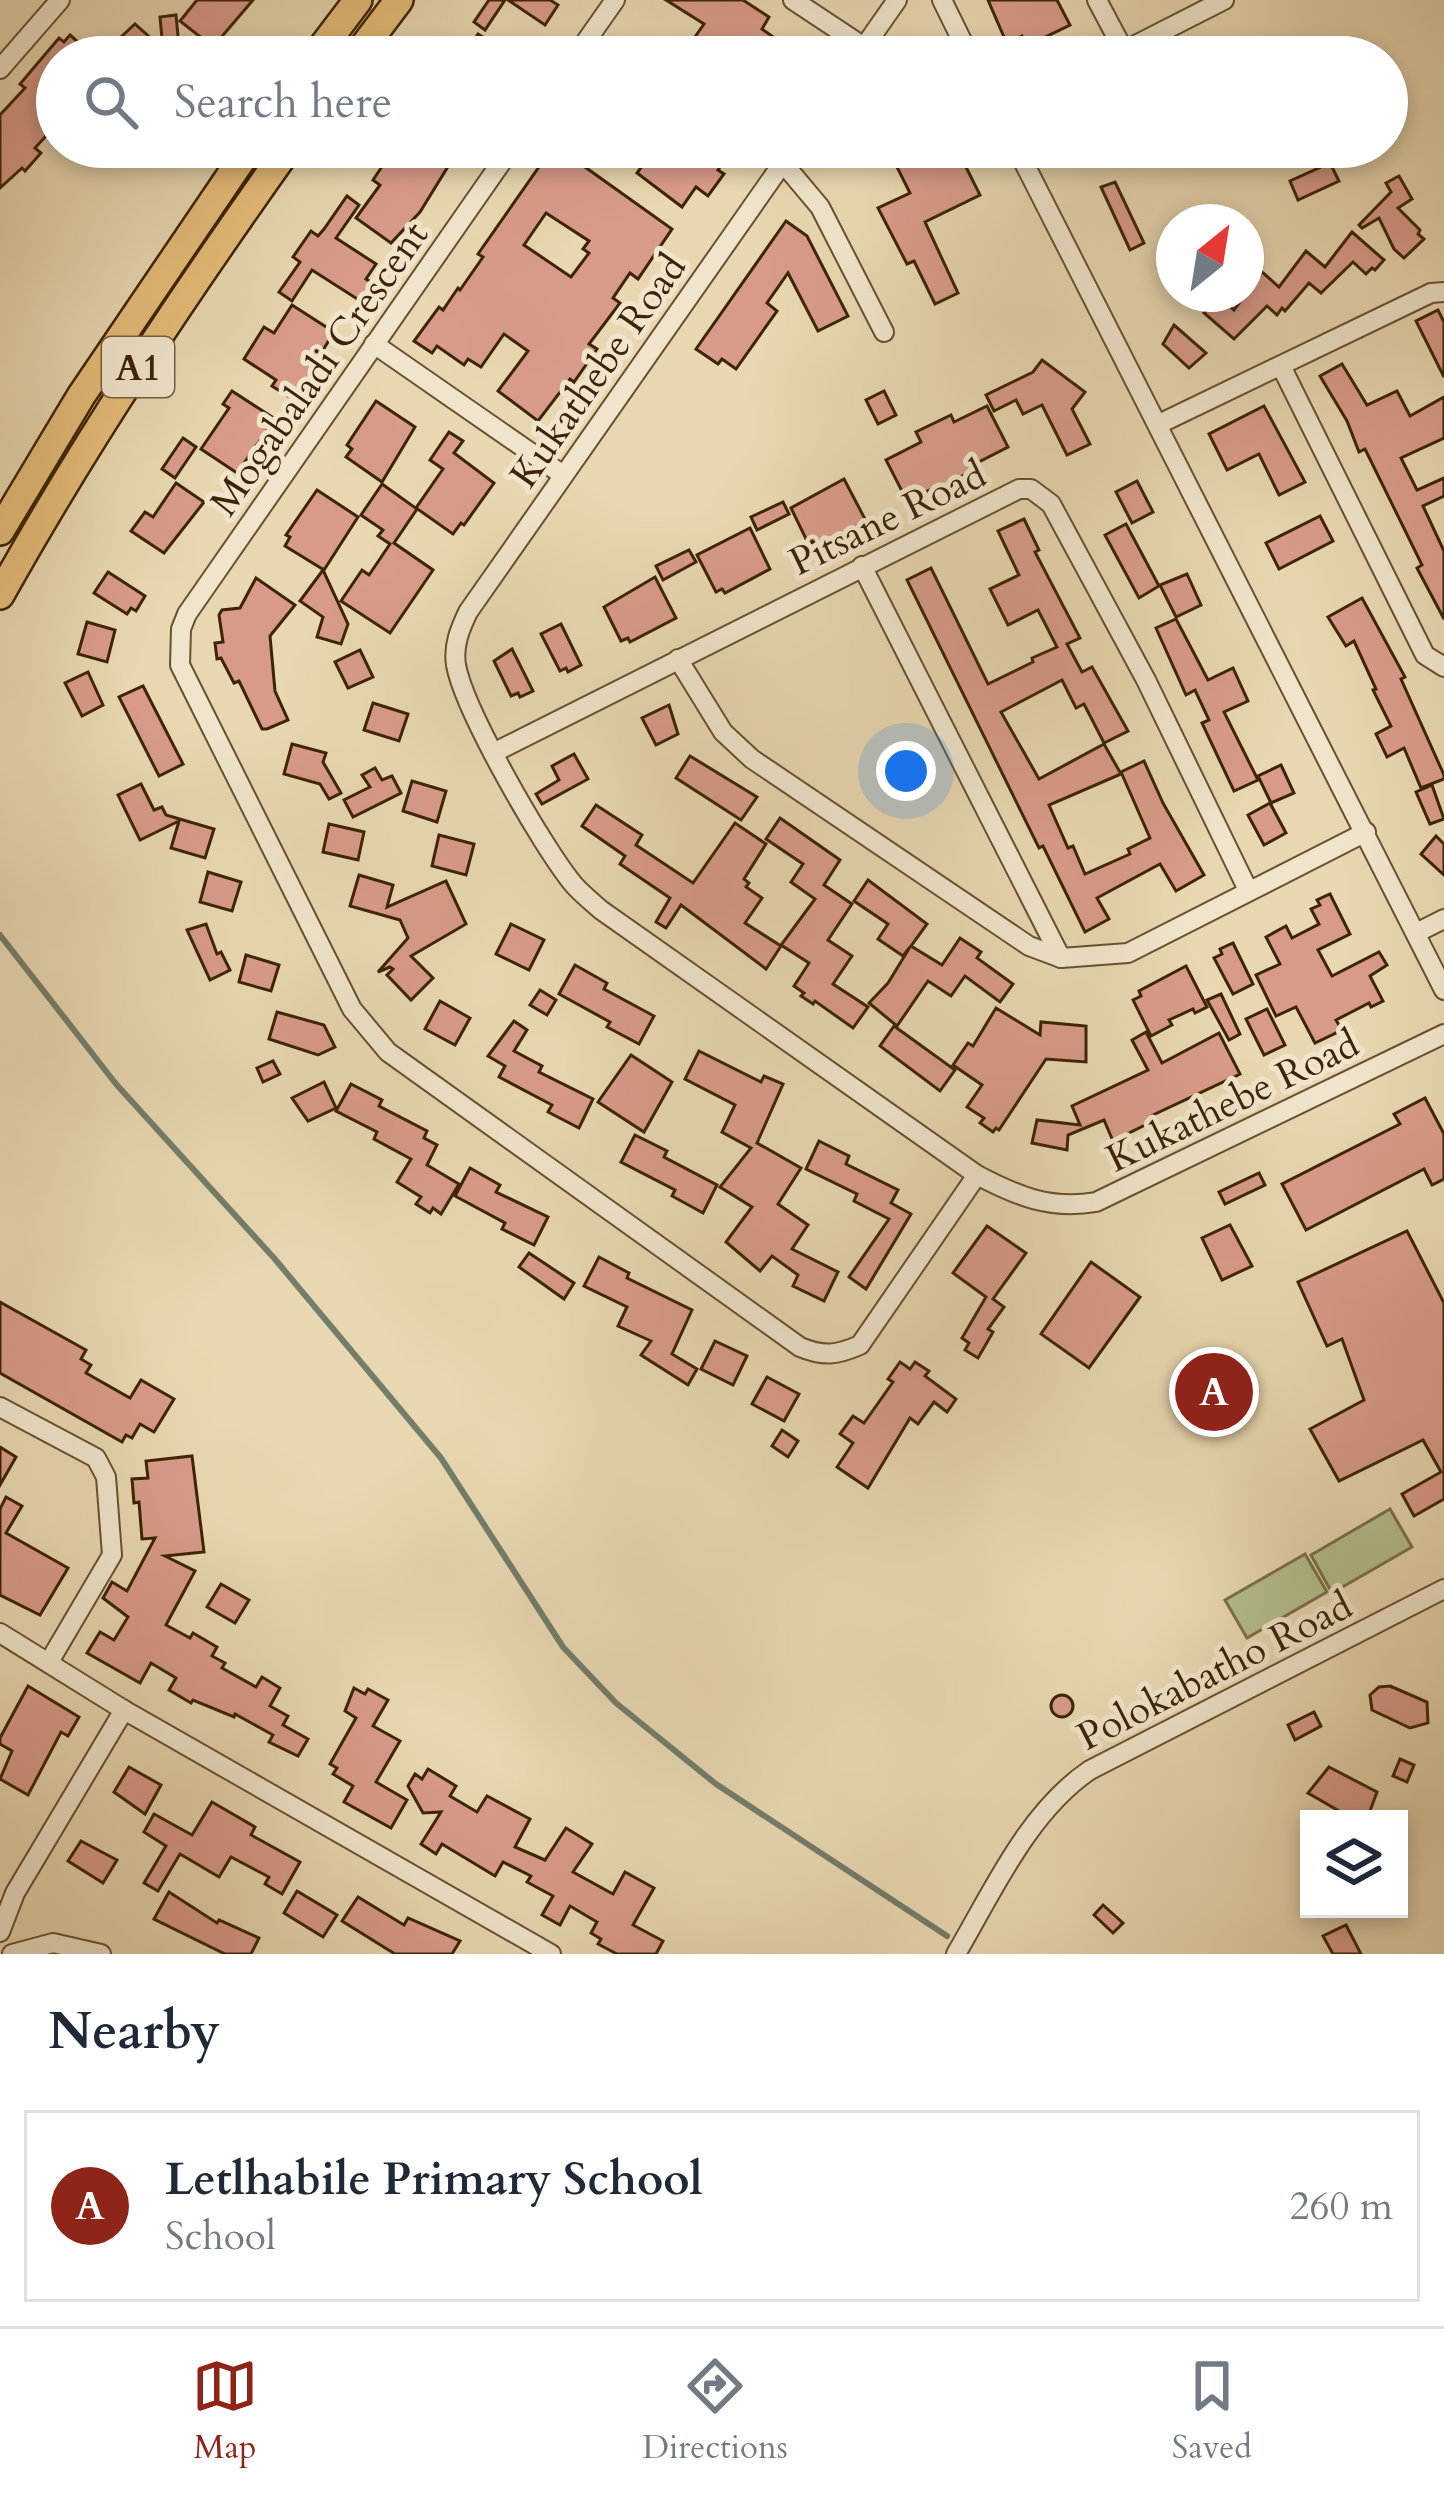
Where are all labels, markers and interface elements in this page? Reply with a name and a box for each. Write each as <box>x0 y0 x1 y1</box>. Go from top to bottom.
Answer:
search box <box>36 36 1408 168</box>
icon: search <box>78 69 144 135</box>
text: Search here <box>174 72 392 133</box>
north arrow <box>1156 204 1264 312</box>
street label: Mogabaladi Crescent <box>198 211 441 527</box>
street label: Kukathebe Road <box>498 243 699 498</box>
road number: A1 <box>102 337 174 397</box>
street label: Pitsane Road <box>781 448 995 589</box>
your location <box>876 741 936 801</box>
street label: Kukathebe Road <box>1098 1017 1368 1185</box>
pin: A <box>1175 1347 1253 1437</box>
street label: Polokabatho Road <box>1068 1579 1361 1763</box>
map controls <box>1300 1810 1408 1918</box>
button: layers <box>1300 1810 1408 1918</box>
text: Nearby <box>48 1997 220 2067</box>
text: Letlhabile Primary School <box>165 2149 703 2210</box>
text: A <box>75 2180 105 2233</box>
text: 260 m <box>1290 2180 1393 2233</box>
text: School <box>165 2210 276 2263</box>
tab: Map <box>192 2353 258 2470</box>
tab: Directions <box>642 2353 788 2470</box>
tab: Saved <box>1172 2353 1252 2470</box>

